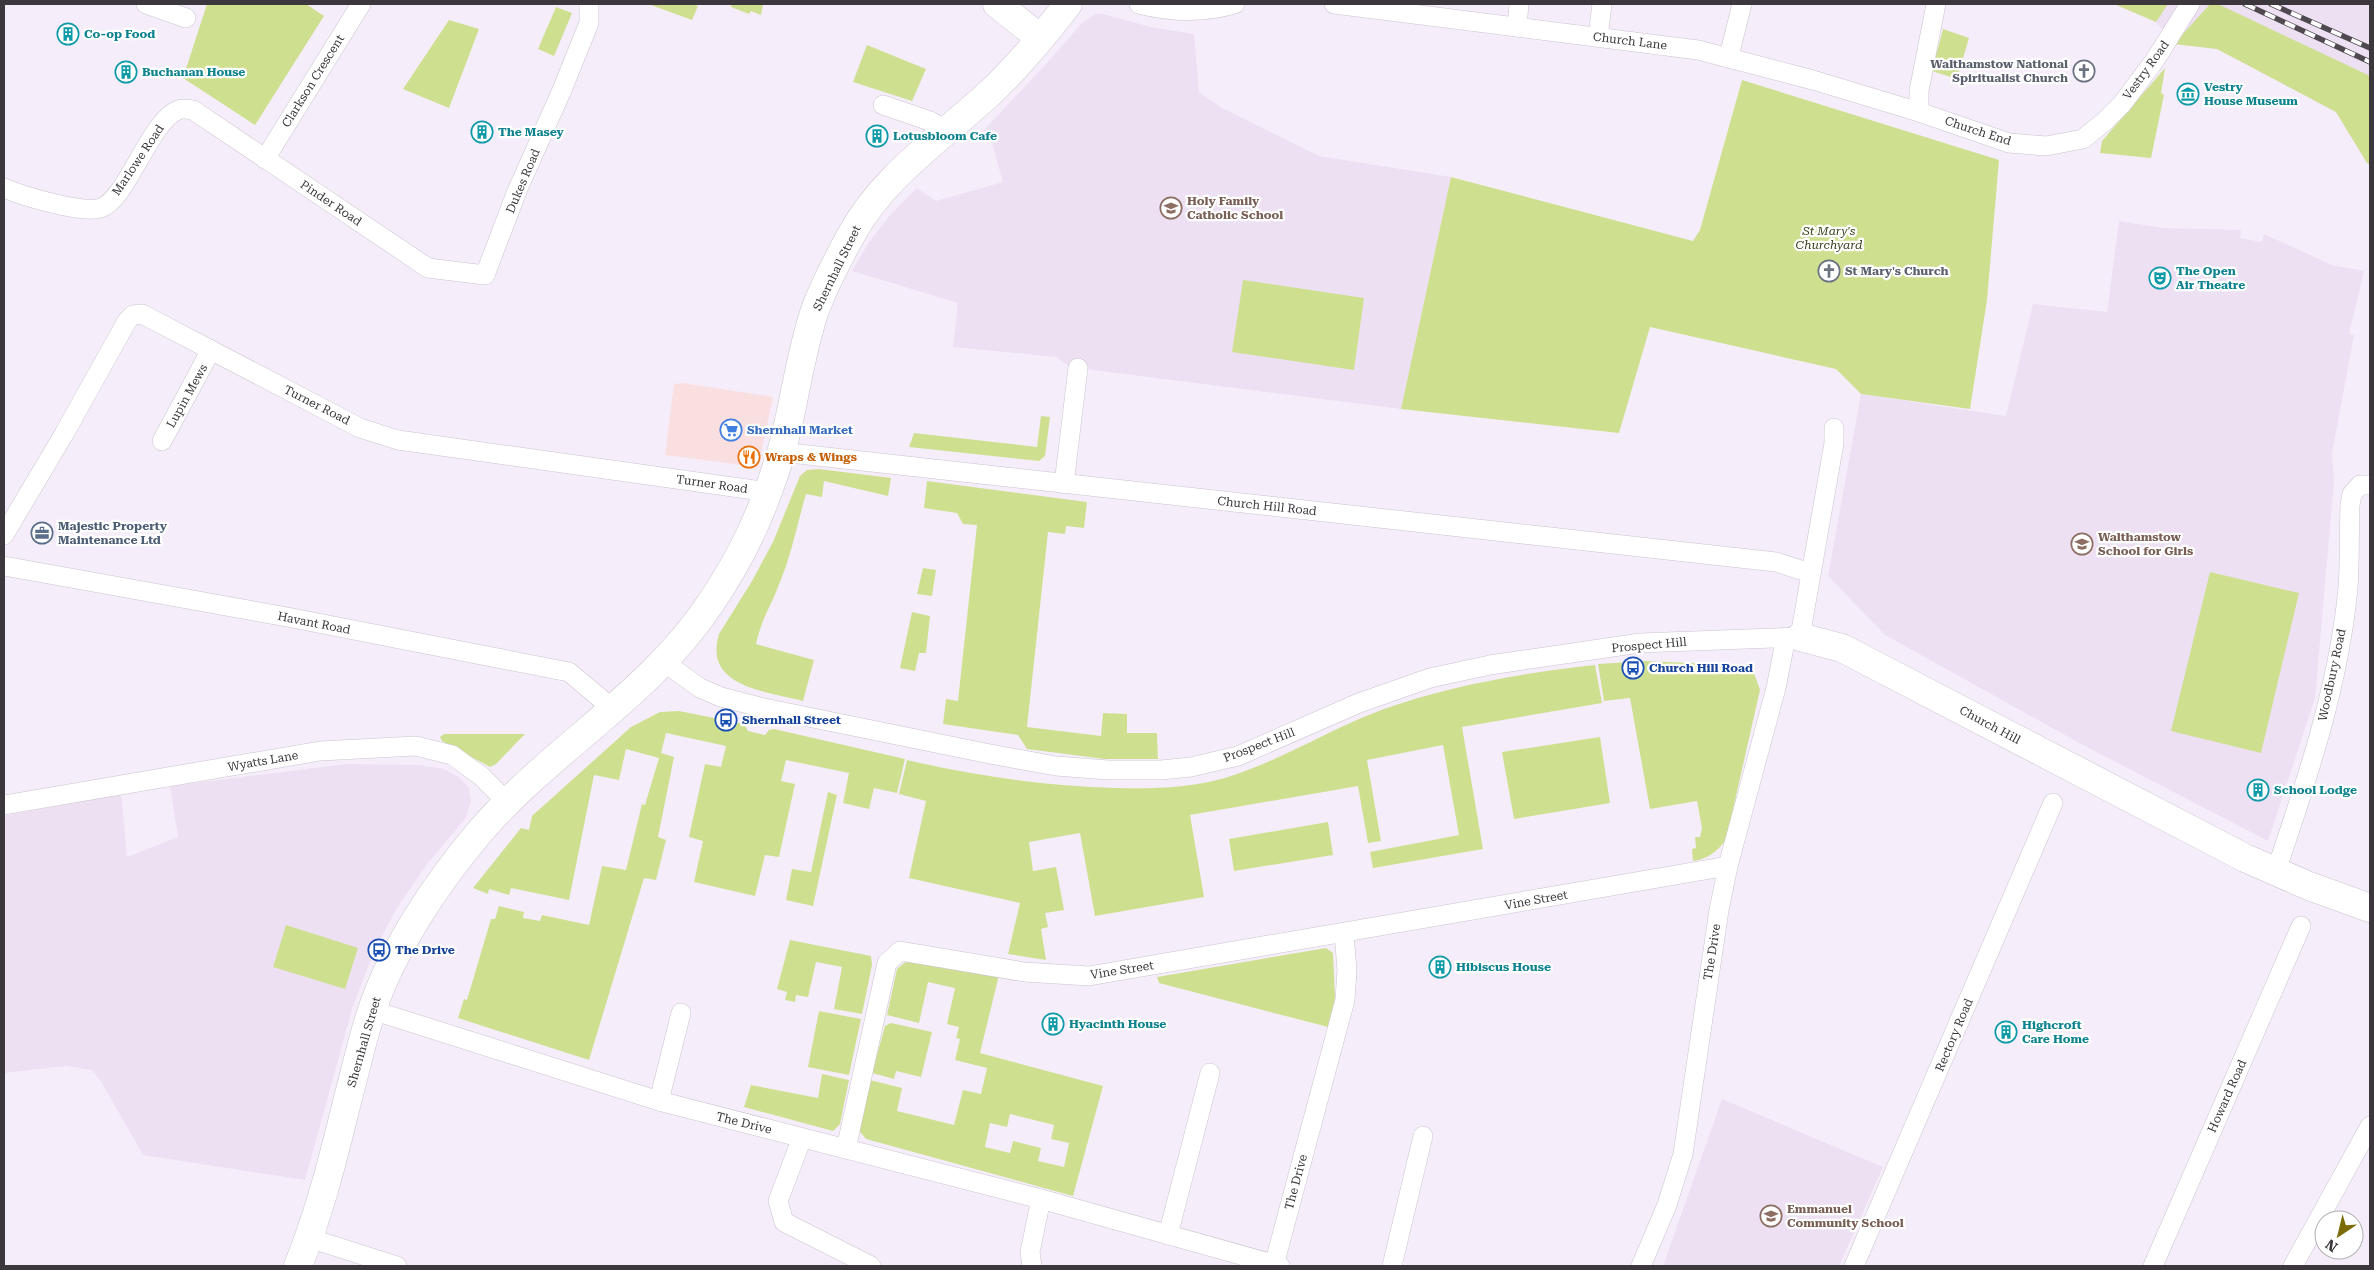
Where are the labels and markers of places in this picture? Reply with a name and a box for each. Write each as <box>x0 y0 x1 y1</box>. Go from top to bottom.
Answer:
building icon: Co-op Food <box>56 22 80 46</box>
place label: Co-op Food <box>84 27 155 41</box>
place label: Walthamstow National Spiritualist Church <box>1930 57 2068 85</box>
church icon: Walthamstow National Spiritualist Church <box>2072 59 2096 83</box>
building icon: Buchanan House <box>114 60 138 84</box>
place label: Buchanan House <box>142 65 245 79</box>
place label: Vestry House Museum <box>2204 80 2298 108</box>
museum icon: Vestry House Museum <box>2176 82 2200 106</box>
building icon: The Masey <box>470 120 494 144</box>
building icon: Lotusbloom Cafe <box>865 124 889 148</box>
place label: The Masey <box>498 125 565 139</box>
place label: Lotusbloom Cafe <box>893 129 997 143</box>
place label: Holy Family Catholic School <box>1187 194 1283 222</box>
school or university icon: Holy Family Catholic School <box>1159 196 1183 220</box>
church icon: St Mary's Church <box>1817 259 1841 283</box>
place label: St Mary's Church <box>1845 264 1949 278</box>
place label: The Open Air Theatre <box>2176 264 2245 292</box>
theatre icon: The Open Air Theatre <box>2148 266 2172 290</box>
supermarket icon: Shernhall Market <box>719 418 743 442</box>
place label: Shernhall Market <box>747 423 853 437</box>
restaurant icon: Wraps & Wings <box>737 445 761 469</box>
place label: Wraps & Wings <box>765 450 857 464</box>
place label: Majestic Property Maintenance Ltd <box>58 519 168 547</box>
office icon: Majestic Property Maintenance Ltd <box>30 521 54 545</box>
place label: Walthamstow School for Girls <box>2098 530 2193 558</box>
school or university icon: Walthamstow School for Girls <box>2070 532 2094 556</box>
bus stop icon: Church Hill Road <box>1621 656 1645 680</box>
place label: Church Hill Road <box>1649 661 1753 675</box>
bus stop icon: Shernhall Street <box>714 708 738 732</box>
place label: Shernhall Street <box>742 713 841 727</box>
building icon: School Lodge <box>2246 778 2270 802</box>
place label: School Lodge <box>2274 783 2357 797</box>
bus stop icon: The Drive <box>367 938 391 962</box>
place label: The Drive <box>395 943 455 957</box>
building icon: Hibiscus House <box>1428 955 1452 979</box>
place label: Hibiscus House <box>1456 960 1551 974</box>
building icon: Hyacinth House <box>1041 1012 1065 1036</box>
place label: Hyacinth House <box>1069 1017 1166 1031</box>
place label: Highcroft Care Home <box>2022 1018 2089 1046</box>
building icon: Highcroft Care Home <box>1994 1020 2018 1044</box>
place label: Emmanuel Community School <box>1787 1202 1904 1230</box>
school or university icon: Emmanuel Community School <box>1759 1204 1783 1228</box>

